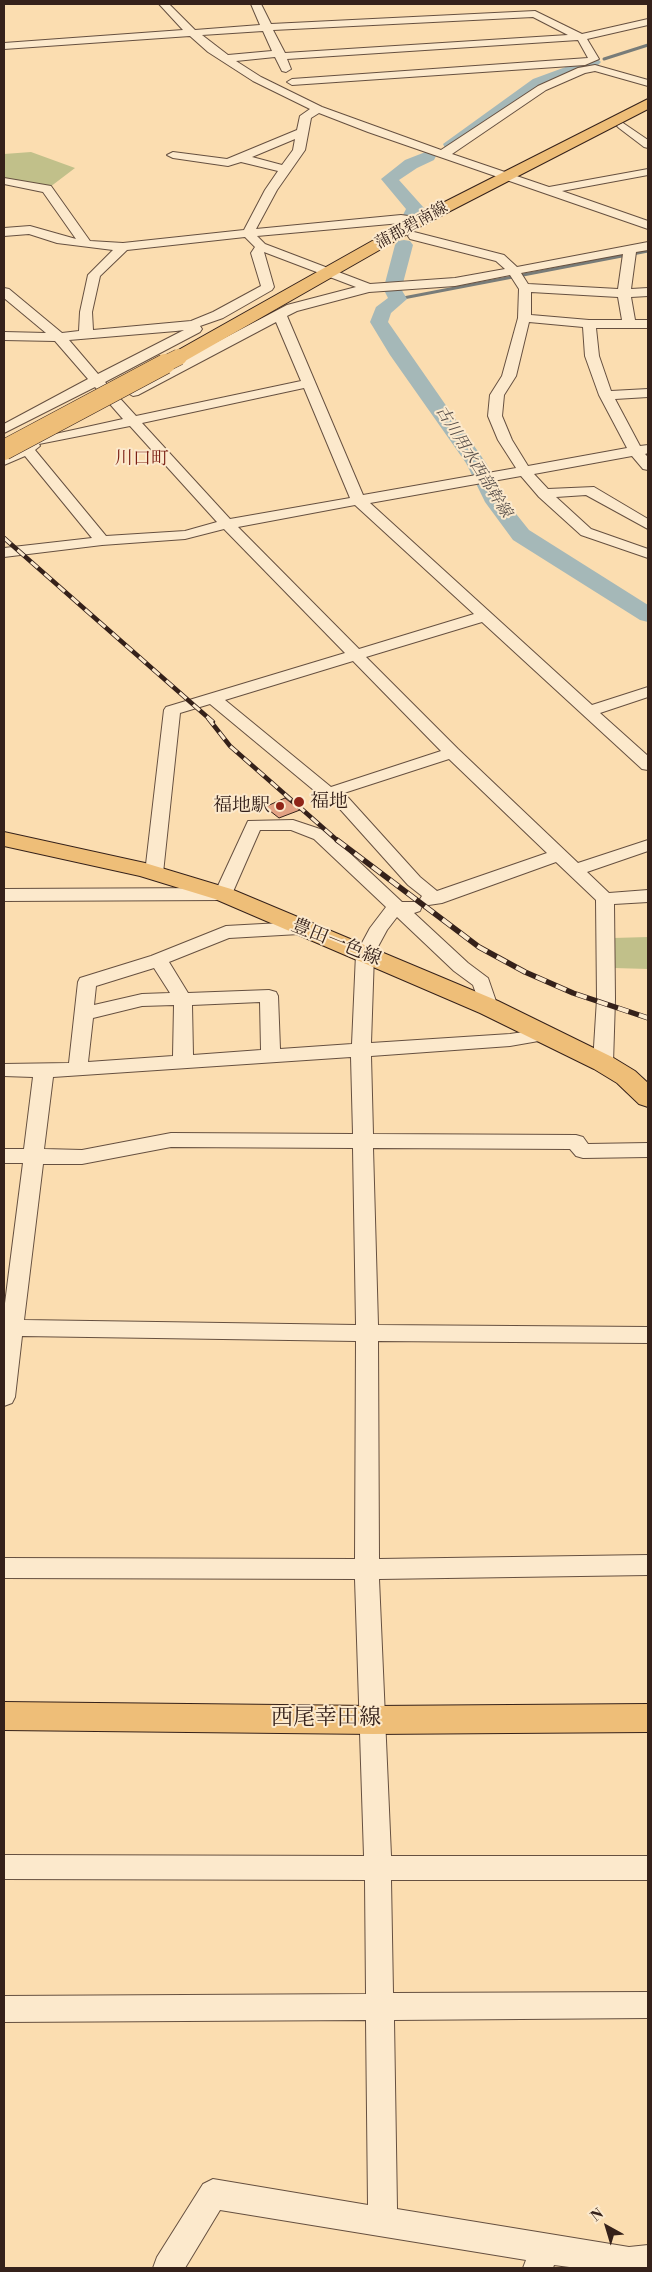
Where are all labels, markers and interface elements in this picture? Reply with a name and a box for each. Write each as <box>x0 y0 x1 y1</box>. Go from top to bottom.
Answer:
street label: 蒲郡碧南線 <box>372 198 452 254</box>
water label: 古川用水西部幹線 <box>431 403 515 521</box>
district label: 川口町 <box>115 449 169 471</box>
place label: 福地 <box>310 791 348 813</box>
place label: 福地駅 <box>213 795 270 817</box>
marker: 福地 <box>292 795 306 809</box>
marker: 福地駅 <box>274 800 286 812</box>
street label: 豊田一色線 <box>288 915 384 971</box>
street label: 西尾幸田線 <box>271 1706 381 1732</box>
north arrow <box>582 2202 632 2252</box>
text: N <box>588 2205 608 2226</box>

